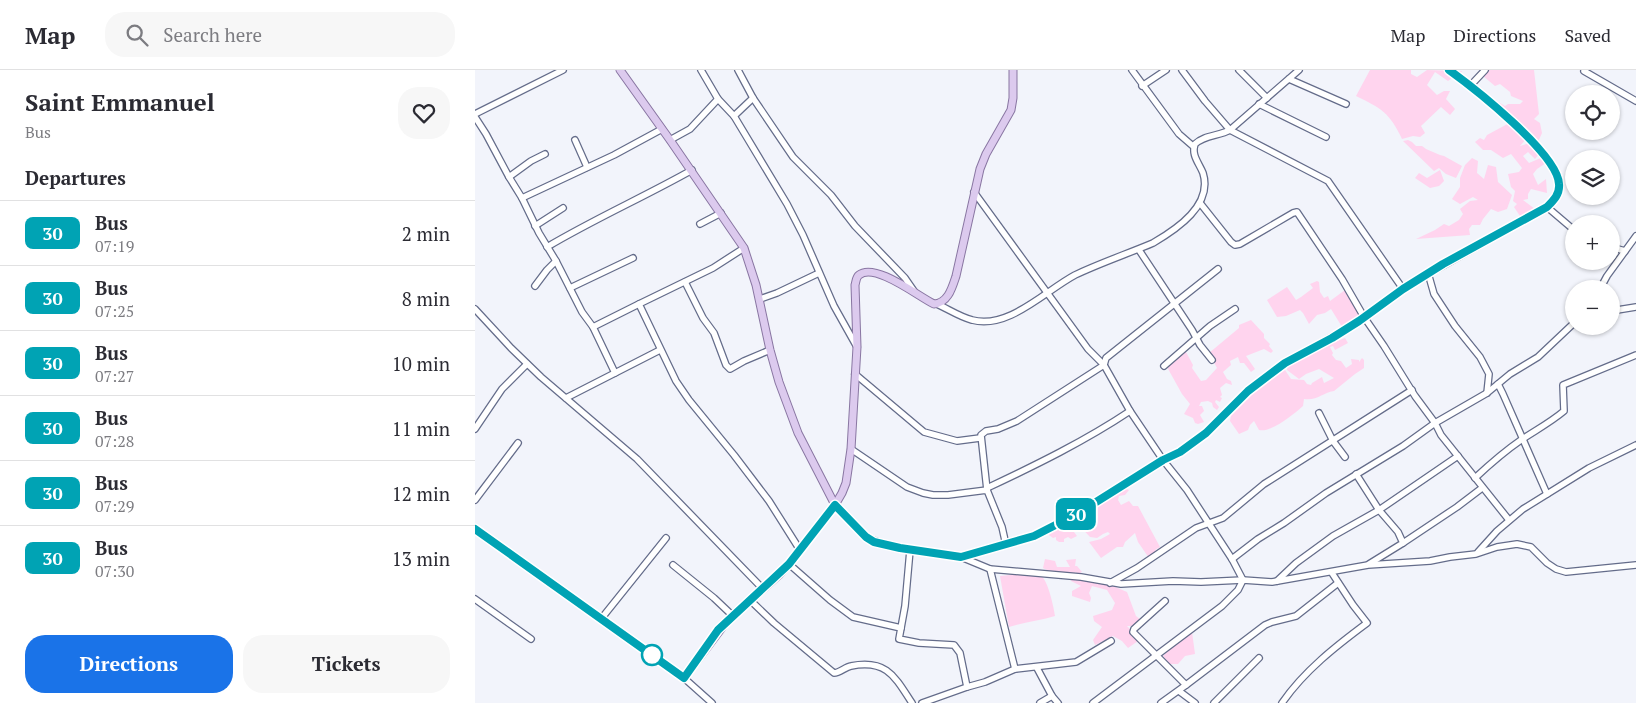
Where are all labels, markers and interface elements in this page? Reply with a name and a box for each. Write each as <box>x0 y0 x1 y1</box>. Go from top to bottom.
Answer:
search box <box>105 12 455 57</box>
text: Map <box>25 19 75 51</box>
icon: search <box>123 21 151 49</box>
text: Search here <box>163 22 262 47</box>
text: Map <box>1390 23 1425 47</box>
text: Directions <box>1453 23 1536 47</box>
text: Saved <box>1564 23 1611 47</box>
map controls <box>1565 85 1620 335</box>
button: locate <box>1565 85 1620 140</box>
text: Saint Emmanuel <box>25 86 215 118</box>
button: heart <box>398 87 450 139</box>
text: Bus <box>25 121 51 143</box>
button: layers <box>1565 150 1620 205</box>
text: Departures <box>25 165 126 190</box>
text: Bus <box>95 210 128 235</box>
button: + <box>1565 215 1620 270</box>
text: 30 <box>42 221 63 245</box>
text: 2 min <box>402 221 450 246</box>
text: 07:19 <box>95 235 134 257</box>
text: Bus <box>95 275 128 300</box>
button: − <box>1565 280 1620 335</box>
text: 30 <box>42 286 63 310</box>
text: 8 min <box>402 286 450 311</box>
text: 07:25 <box>95 300 134 322</box>
text: Bus <box>95 340 128 365</box>
text: 30 <box>42 351 63 375</box>
text: 10 min <box>392 351 450 376</box>
text: 07:27 <box>95 365 134 387</box>
text: Bus <box>95 405 128 430</box>
text: 30 <box>42 416 63 440</box>
text: 11 min <box>392 416 450 441</box>
text: 07:28 <box>95 430 134 452</box>
text: Bus <box>95 470 128 495</box>
text: 30 <box>42 481 63 505</box>
text: 12 min <box>392 481 450 506</box>
text: 07:29 <box>95 495 134 517</box>
line badge: 30 <box>1053 498 1099 530</box>
text: 30 <box>1066 502 1086 526</box>
text: Bus <box>95 535 128 560</box>
text: 30 <box>42 546 63 570</box>
text: 13 min <box>392 546 450 571</box>
text: 07:30 <box>95 560 134 582</box>
button: Directions <box>25 635 233 693</box>
button: Tickets <box>243 635 450 693</box>
unlabelled marker <box>641 644 663 666</box>

